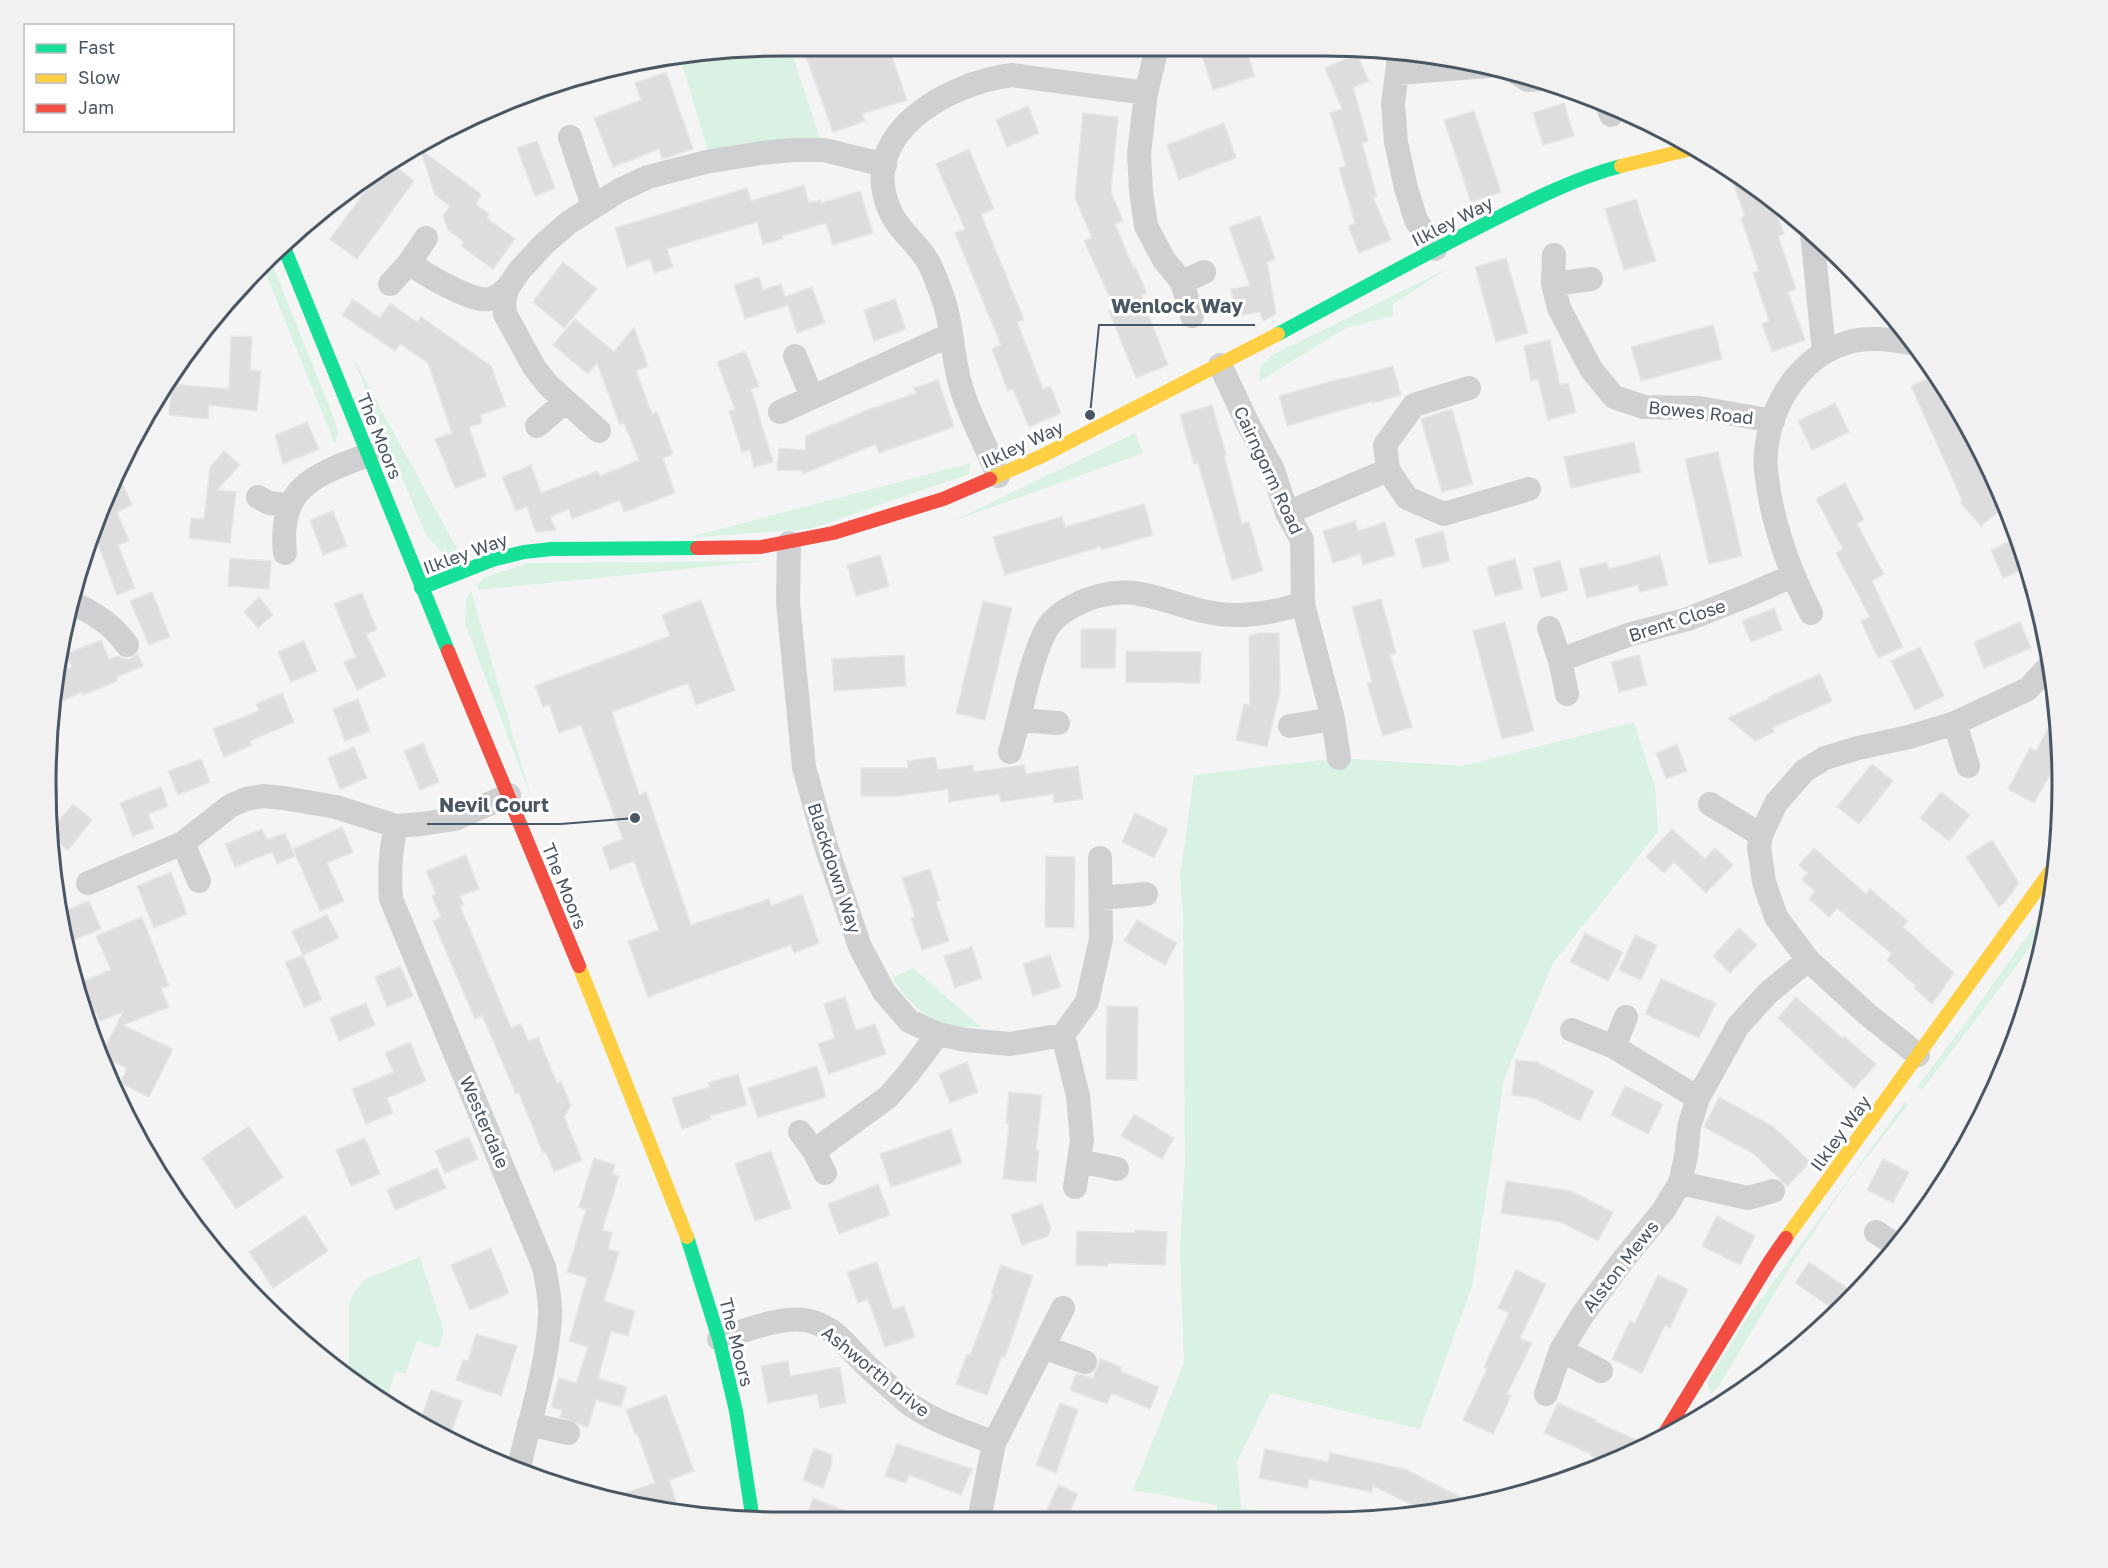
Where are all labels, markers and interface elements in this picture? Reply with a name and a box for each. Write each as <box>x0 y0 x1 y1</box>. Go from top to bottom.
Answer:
legend <box>24 24 234 132</box>
text: Fast <box>78 36 115 58</box>
text: Slow <box>78 66 121 88</box>
text: Jam <box>78 96 114 118</box>
street label: Ilkley Way <box>1408 191 1496 251</box>
callout: Wenlock Way <box>1099 287 1255 325</box>
text: Wenlock Way <box>1111 293 1243 317</box>
street label: The Moors <box>353 390 407 482</box>
street label: Bowes Road <box>1647 396 1755 428</box>
street label: Cairngorm Road <box>1230 402 1308 538</box>
street label: Ilkley Way <box>977 415 1067 473</box>
street label: Ilkley Way <box>420 528 510 578</box>
street label: Brent Close <box>1626 594 1728 646</box>
callout: Nevil Court <box>427 786 561 824</box>
text: Nevil Court <box>439 792 549 816</box>
street label: Blackdown Way <box>804 800 866 936</box>
street label: The Moors <box>538 840 592 932</box>
street label: Westerdale <box>456 1072 514 1172</box>
street label: Ilkley Way <box>1805 1091 1875 1175</box>
street label: Alston Mews <box>1577 1216 1663 1316</box>
street label: The Moors <box>715 1295 759 1389</box>
street label: Ashworth Drive <box>818 1321 934 1421</box>

